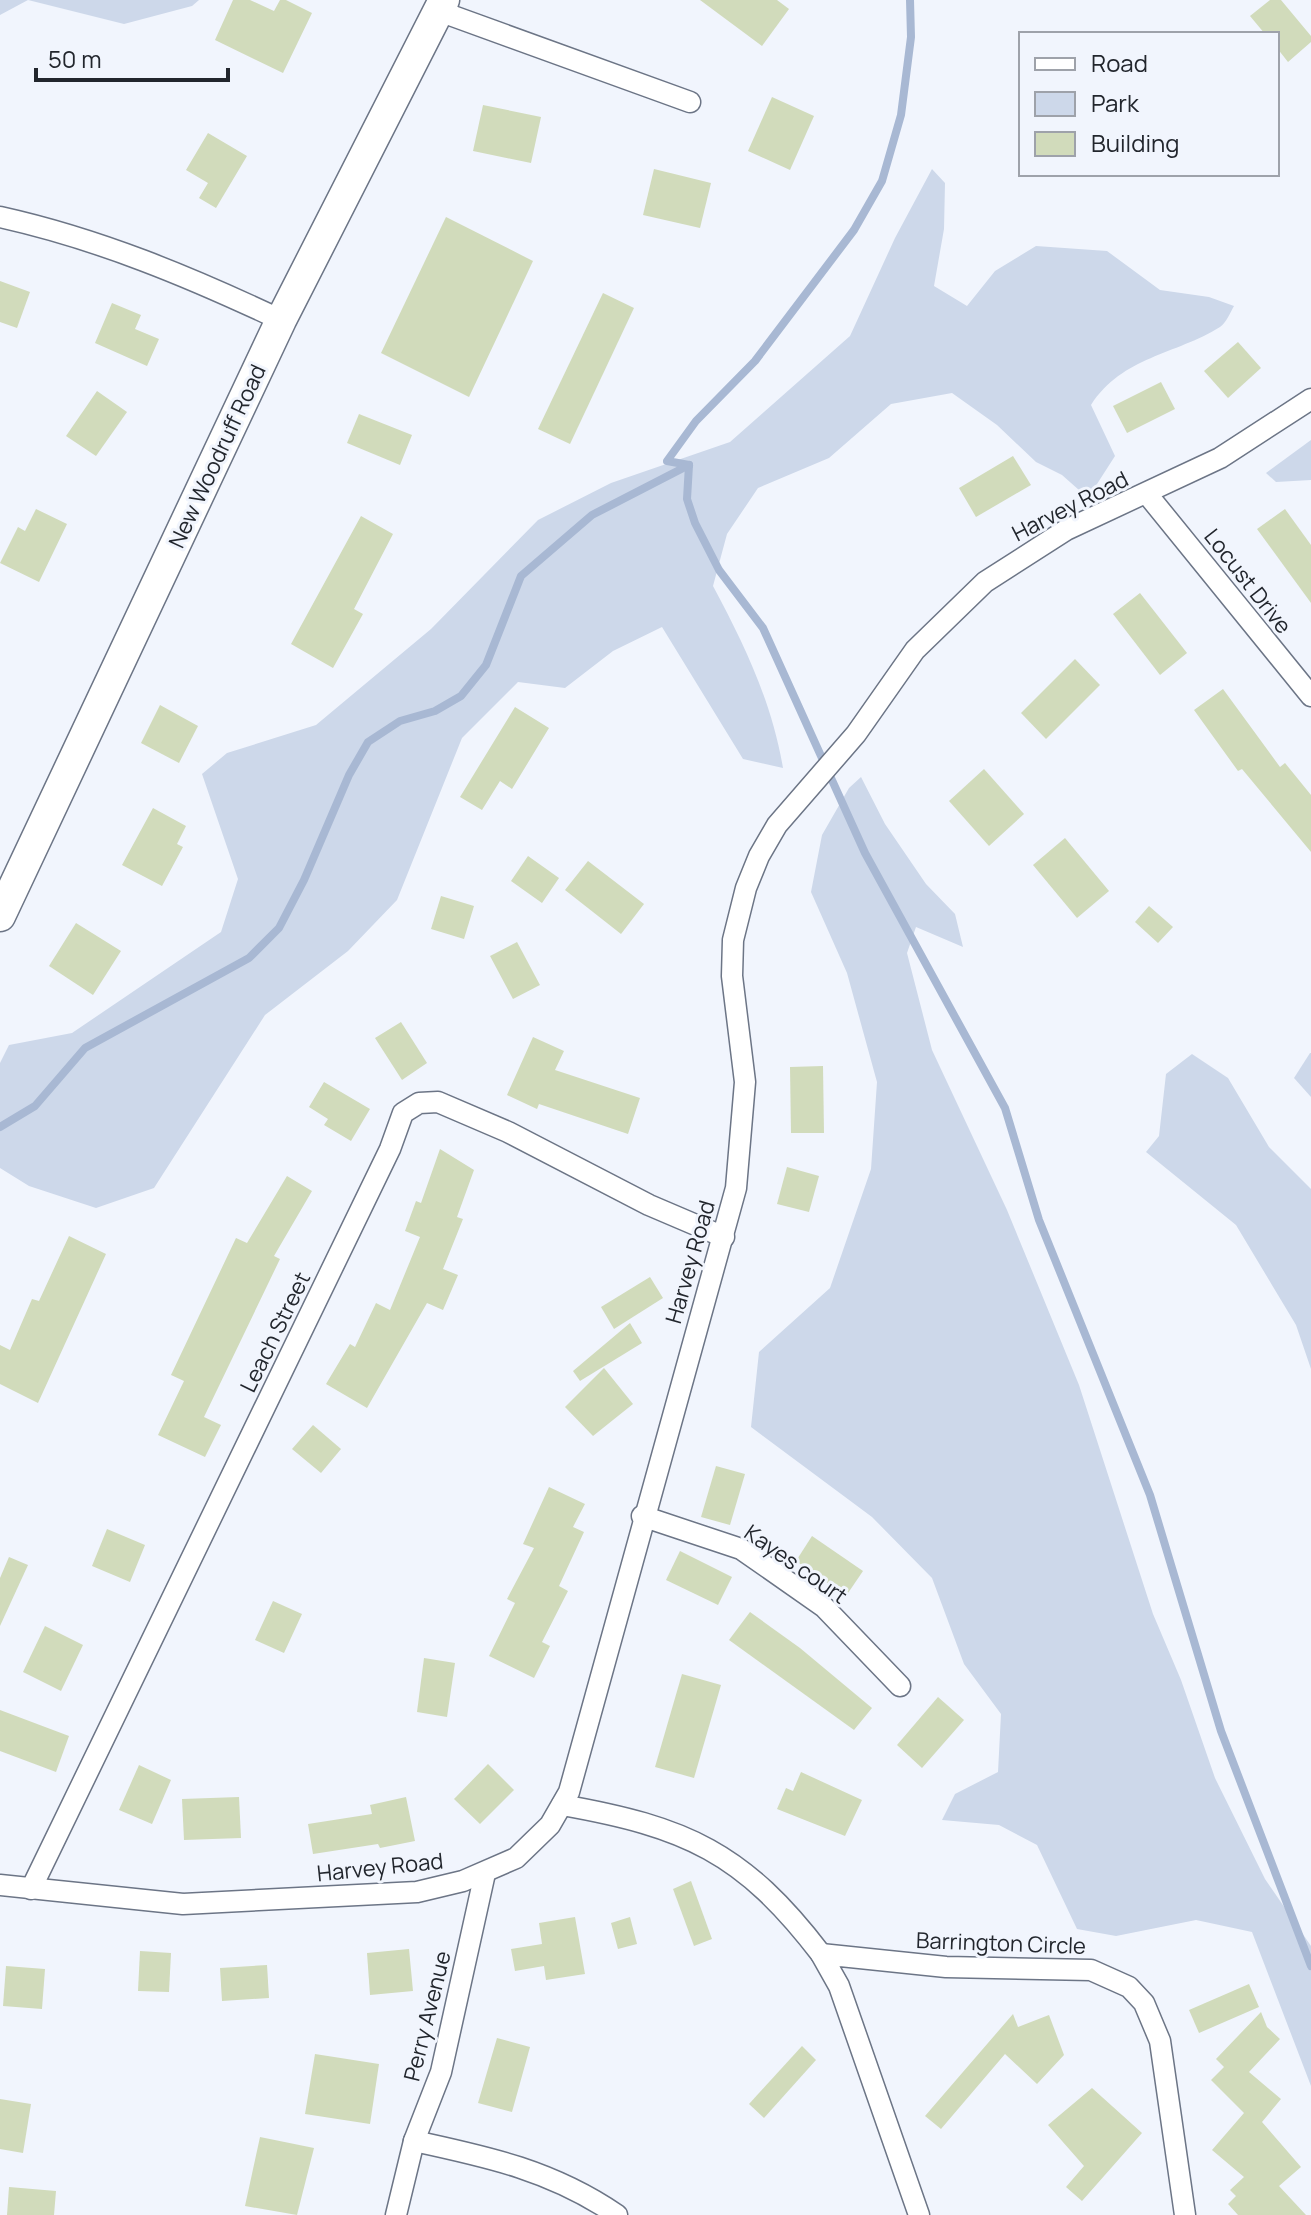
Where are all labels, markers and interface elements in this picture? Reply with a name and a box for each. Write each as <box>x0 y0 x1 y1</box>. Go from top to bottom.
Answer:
scale bar <box>36 32 228 82</box>
legend <box>1019 32 1279 176</box>
text: 50 m <box>48 42 102 75</box>
text: Road <box>1091 46 1148 79</box>
text: Park <box>1091 86 1140 119</box>
text: Building <box>1091 126 1179 159</box>
street label: New Woodruff Road <box>161 359 273 553</box>
street label: Harvey Road <box>1007 464 1133 548</box>
street label: Locust Drive <box>1197 522 1299 640</box>
street label: Harvey Road <box>658 1197 722 1327</box>
street label: Leach Street <box>233 1267 317 1397</box>
street label: Kayes court <box>739 1518 854 1611</box>
street label: Harvey Road <box>315 1845 445 1889</box>
street label: Barrington Circle <box>915 1925 1087 1961</box>
street label: Perry Avenue <box>396 1948 458 2084</box>

